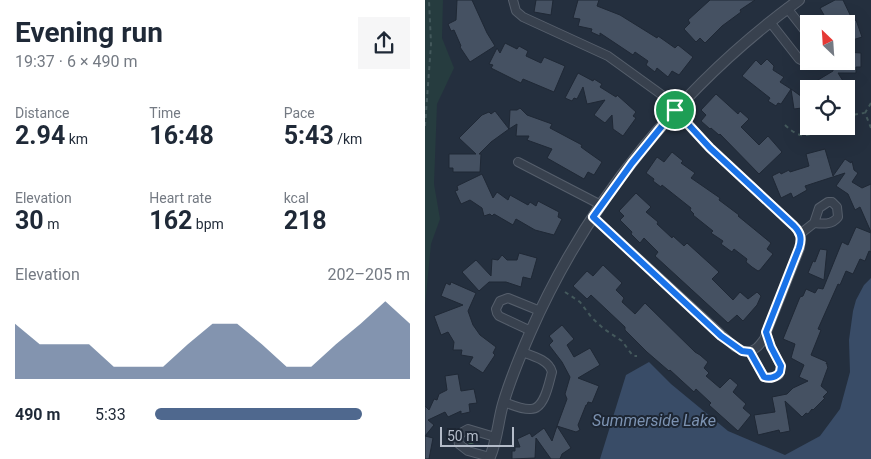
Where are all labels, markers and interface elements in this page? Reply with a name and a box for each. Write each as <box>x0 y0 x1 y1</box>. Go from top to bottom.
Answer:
north arrow <box>800 15 855 70</box>
map controls <box>800 15 855 135</box>
text: Evening run <box>15 16 163 49</box>
button: share <box>358 17 410 69</box>
text: 19:37 · 6 × 490 m <box>15 52 137 71</box>
button: locate <box>800 80 855 135</box>
pin <box>654 89 696 131</box>
icon: arrive <box>661 96 689 124</box>
text: Distance <box>15 105 70 121</box>
text: Time <box>149 105 181 121</box>
text: Pace <box>284 105 315 121</box>
text: 2.94 <box>15 121 65 150</box>
text: 16:48 <box>149 121 214 150</box>
text: 5:43 <box>284 121 334 150</box>
text: km <box>65 131 88 147</box>
text: /km <box>334 131 362 147</box>
text: Elevation <box>15 190 72 206</box>
text: Heart rate <box>149 190 212 206</box>
text: kcal <box>284 190 309 206</box>
text: 30 <box>15 206 44 235</box>
text: 162 <box>149 206 192 235</box>
text: 218 <box>284 206 327 235</box>
text: m <box>44 216 59 232</box>
text: bpm <box>192 216 224 232</box>
text: Elevation <box>15 265 80 284</box>
text: 202–205 m <box>328 265 410 284</box>
text: 490 m <box>15 405 60 424</box>
text: 5:33 <box>95 405 126 424</box>
water label: Summerside Lake <box>592 411 716 430</box>
scale bar <box>440 424 514 447</box>
text: 50 m <box>447 428 479 444</box>

